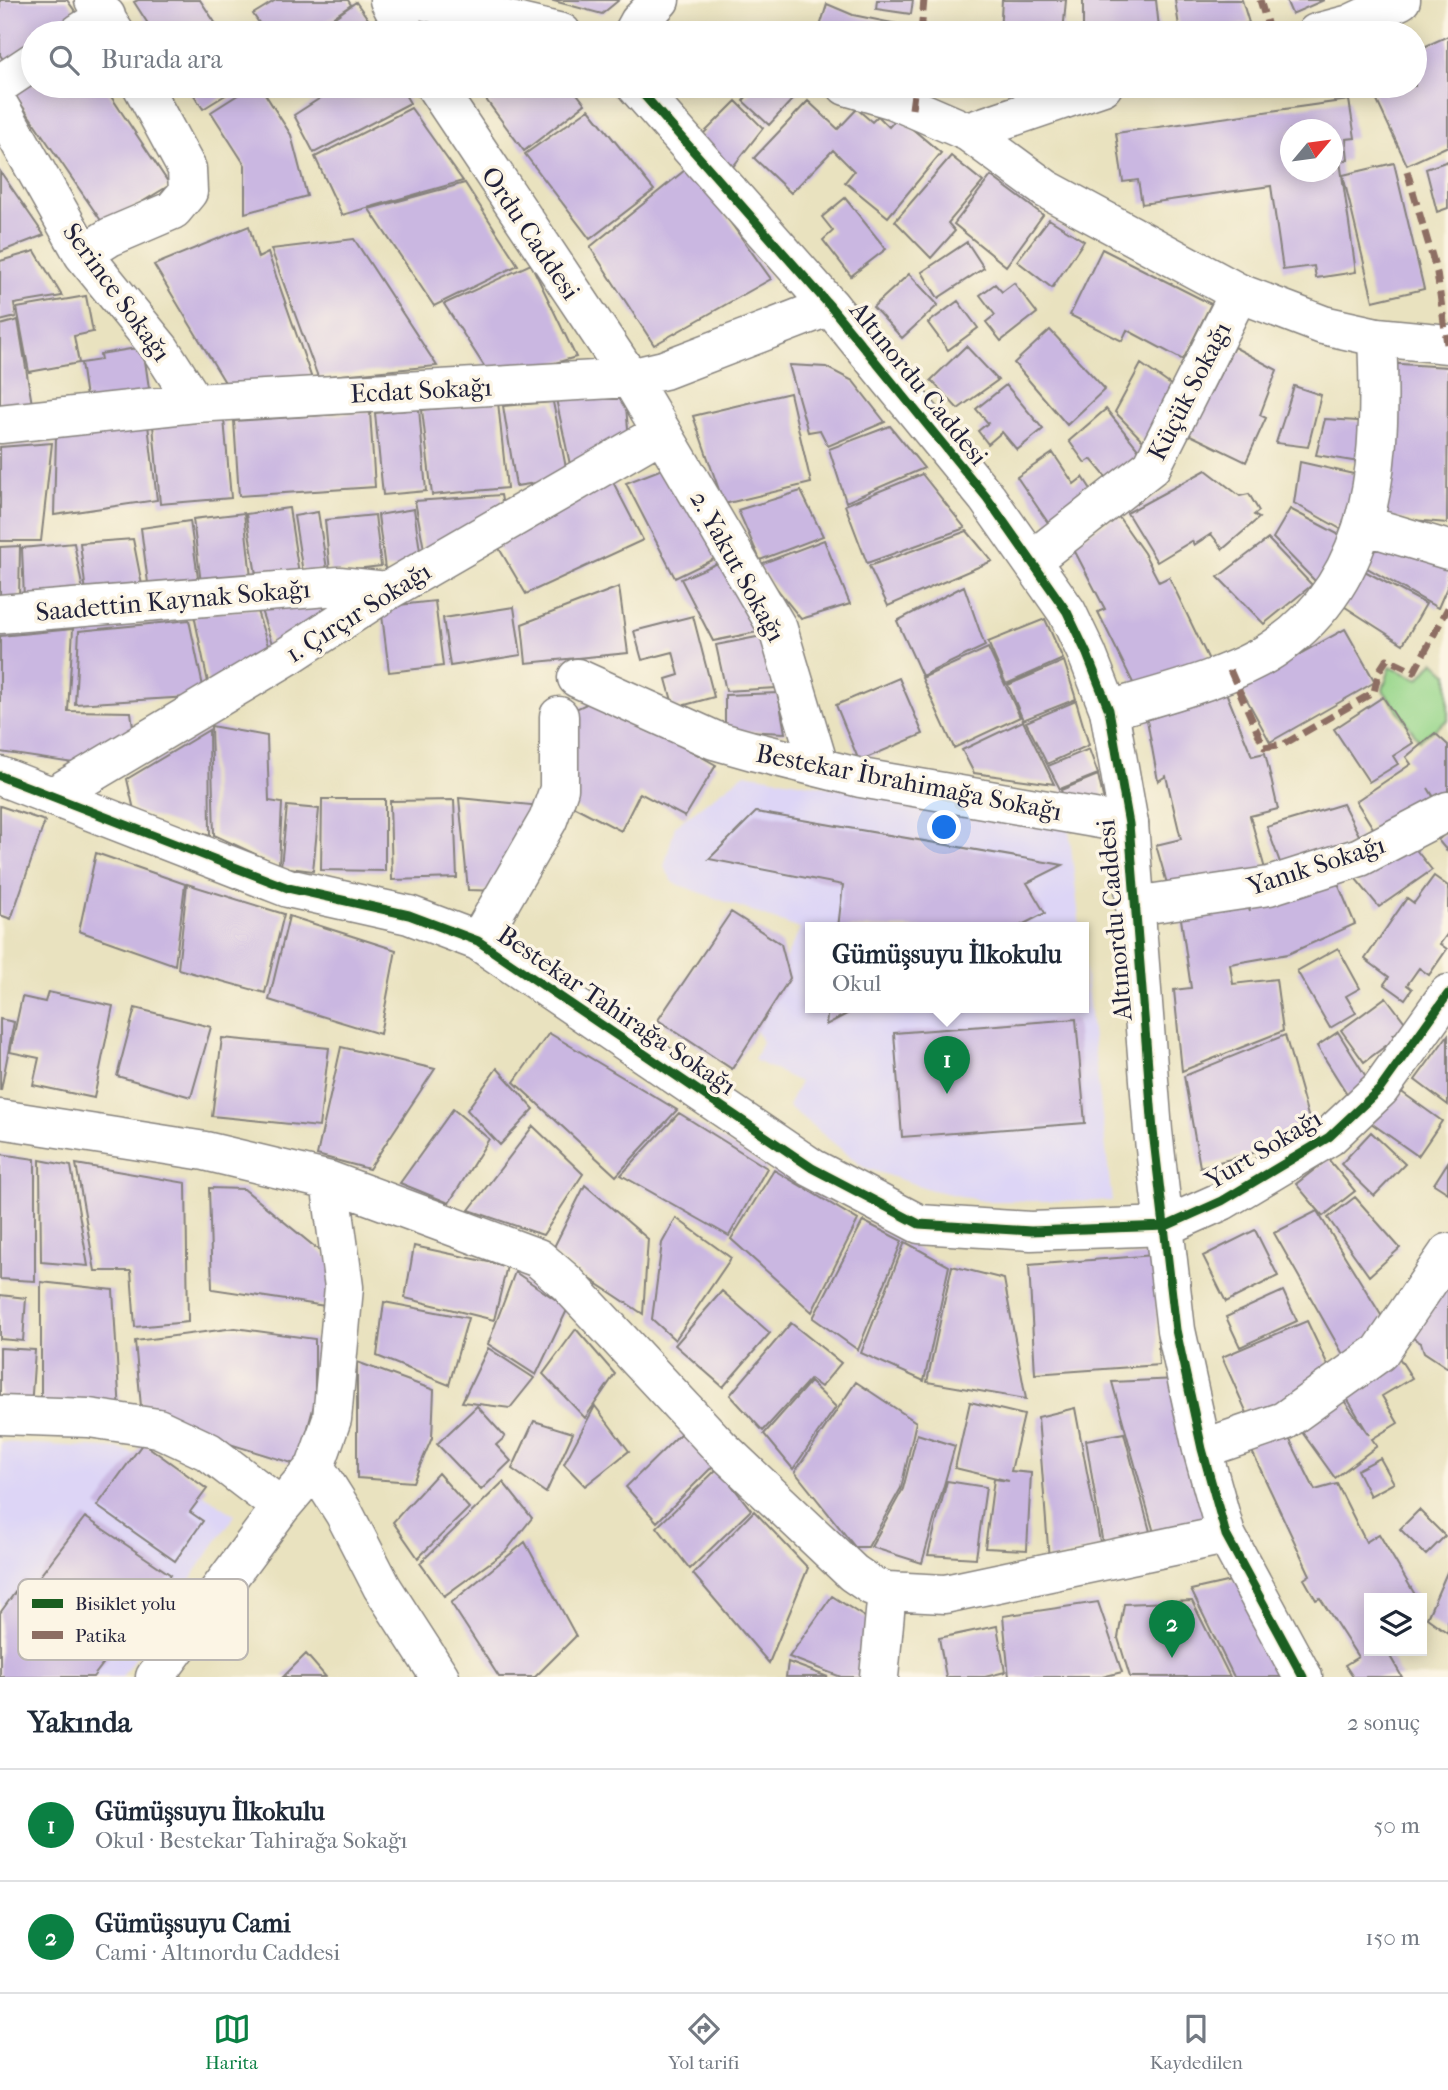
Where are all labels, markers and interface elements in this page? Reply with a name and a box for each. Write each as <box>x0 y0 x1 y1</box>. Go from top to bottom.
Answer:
search box <box>21 21 1427 98</box>
icon: search <box>45 41 83 79</box>
text: Burada ara <box>101 44 223 75</box>
north arrow <box>1280 119 1343 182</box>
street label: Ordu Caddesi <box>475 161 587 306</box>
street label: Serince Sokağı <box>56 217 177 368</box>
street label: Altınordu Caddesi <box>842 294 994 472</box>
street label: Küçük Sokağı <box>1141 316 1238 466</box>
street label: Ecdat Sokağı <box>349 371 493 410</box>
street label: 2. Yakut Sokağı <box>683 485 792 647</box>
street label: 1. Çırçır Sokağı <box>280 555 437 669</box>
street label: Saadettin Kaynak Sokağı <box>35 573 312 628</box>
street label: Bestekar İbrahimağa Sokağı <box>753 737 1065 827</box>
your location <box>927 810 961 844</box>
street label: Altınordu Caddesi <box>1090 818 1139 1023</box>
street label: Yanık Sokağı <box>1243 829 1389 903</box>
street label: Bestekar Tahirağa Sokağı <box>492 919 742 1102</box>
popup <box>805 922 1089 1013</box>
text: Gümüşsuyu İlkokulu <box>832 939 1062 970</box>
text: Okul <box>832 970 881 997</box>
pin: 1 <box>924 1036 970 1094</box>
street label: Yurt Sokağı <box>1199 1102 1327 1197</box>
legend <box>18 1579 248 1660</box>
text: Bisiklet yolu <box>75 1593 176 1615</box>
map controls <box>1364 1593 1427 1656</box>
button: layers <box>1364 1593 1427 1656</box>
pin: 2 <box>1149 1600 1195 1658</box>
text: Patika <box>75 1625 126 1647</box>
text: Yakında <box>28 1705 132 1740</box>
text: 2 sonuç <box>1347 1709 1420 1736</box>
text: Gümüşsuyu İlkokulu <box>95 1796 325 1827</box>
text: 1 <box>47 1812 55 1839</box>
text: 50 m <box>1373 1812 1420 1839</box>
text: Okul · Bestekar Tahirağa Sokağı <box>95 1827 407 1854</box>
text: Gümüşsuyu Cami <box>95 1908 291 1939</box>
text: 2 <box>45 1924 57 1951</box>
text: 150 m <box>1365 1924 1420 1951</box>
text: Cami · Altınordu Caddesi <box>95 1939 340 1966</box>
tab: Harita <box>205 2010 258 2074</box>
tab: Yol tarifi <box>668 2010 740 2074</box>
tab: Kaydedilen <box>1150 2010 1243 2074</box>

